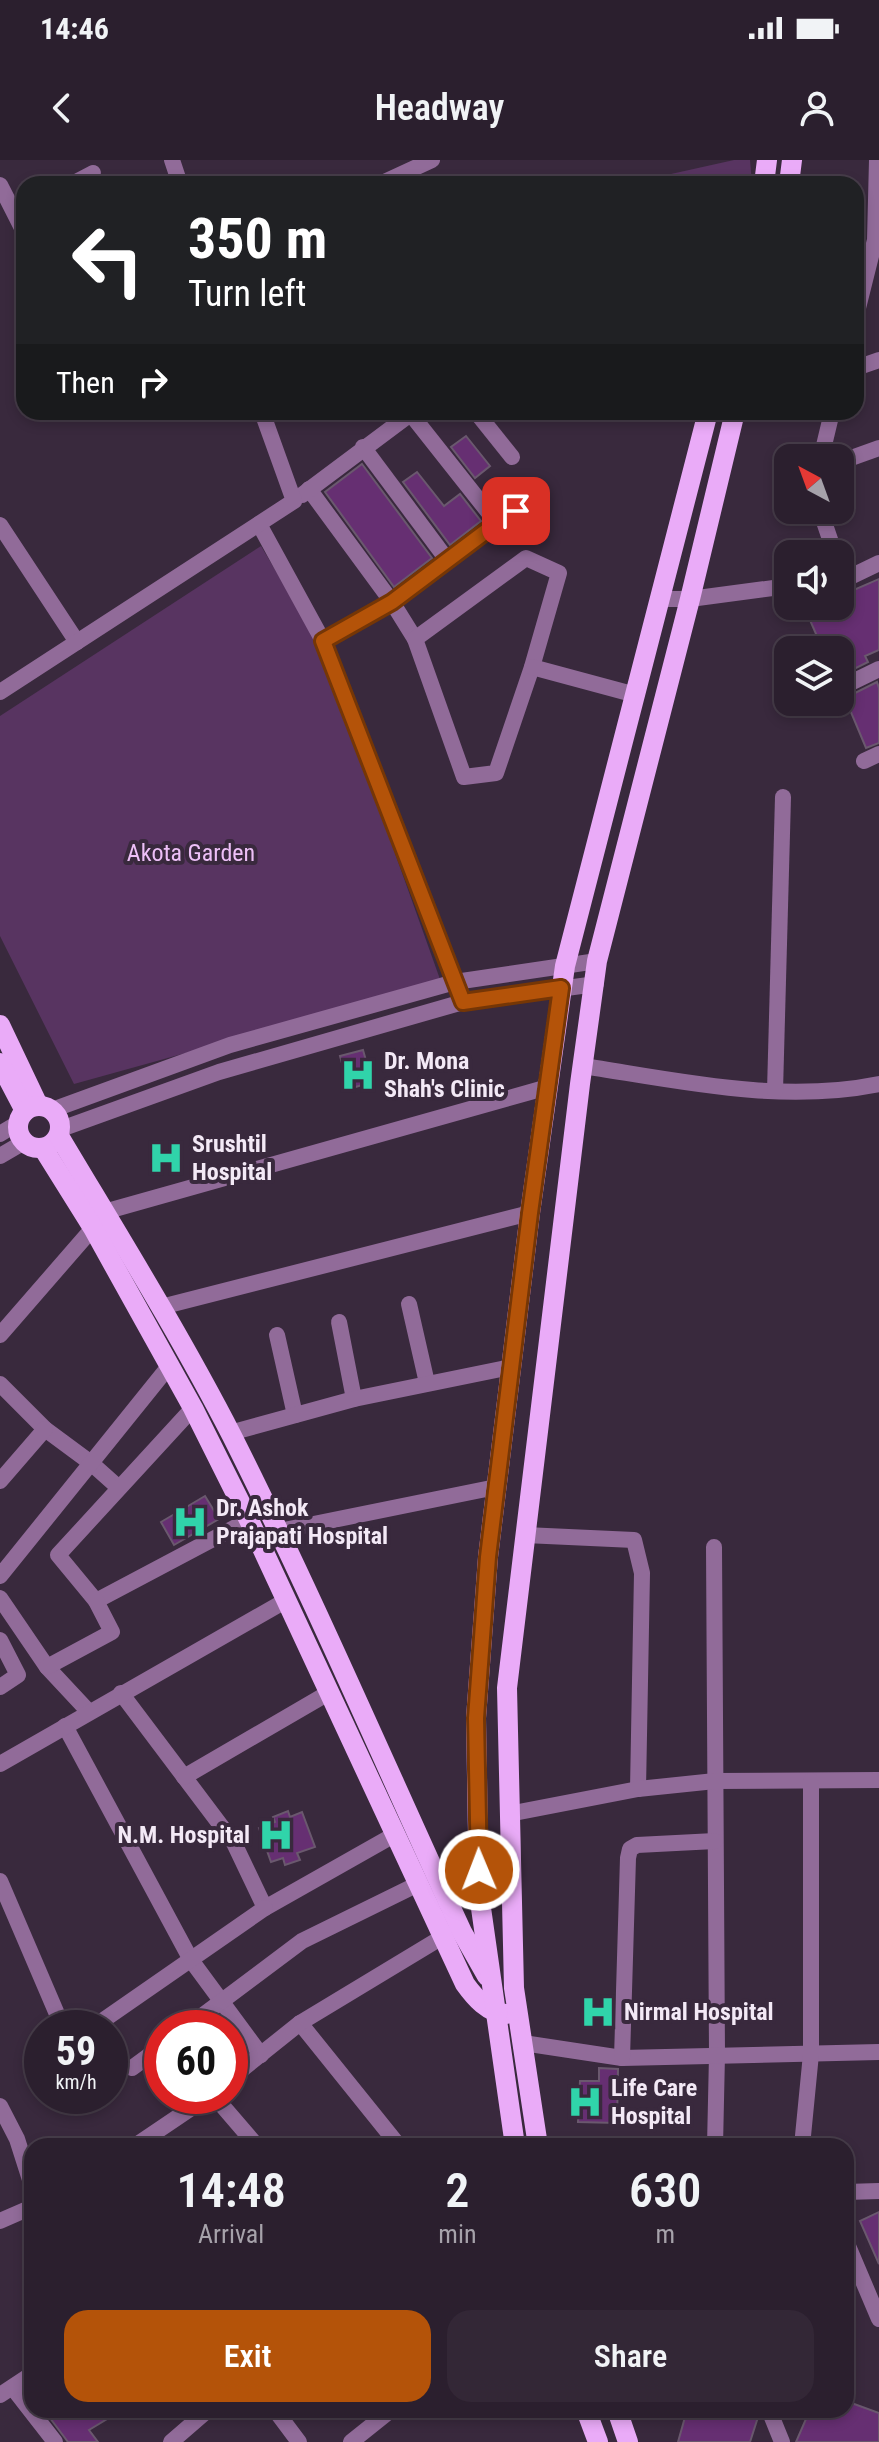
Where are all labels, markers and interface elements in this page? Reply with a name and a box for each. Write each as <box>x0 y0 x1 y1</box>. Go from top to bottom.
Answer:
text: 14:46 <box>40 11 109 46</box>
icon: back <box>40 86 84 130</box>
icon: person <box>795 86 839 130</box>
text: Headway <box>375 87 504 129</box>
text: 350 m <box>188 206 327 272</box>
icon: left <box>56 208 160 312</box>
text: Turn left <box>188 273 306 315</box>
icon: right <box>131 360 175 404</box>
text: Then <box>56 365 115 400</box>
north arrow <box>774 444 854 524</box>
map controls <box>774 444 854 716</box>
pin <box>482 477 550 545</box>
icon: arrive <box>494 489 538 533</box>
button: sound <box>774 540 854 620</box>
button: layers <box>774 636 854 716</box>
park label: Akota Garden <box>127 839 255 867</box>
place label: Dr. Mona Shah's Clinic <box>384 1047 505 1103</box>
hospital icon: Dr. Mona Shah's Clinic <box>339 1056 377 1094</box>
place label: Srushtil Hospital <box>192 1130 272 1186</box>
hospital icon: Srushtil Hospital <box>147 1139 185 1177</box>
place label: Dr. Ashok Prajapati Hospital <box>216 1494 388 1550</box>
hospital icon: Dr. Ashok Prajapati Hospital <box>171 1503 209 1541</box>
hospital icon: N.M. Hospital <box>257 1816 295 1854</box>
place label: N.M. Hospital <box>117 1821 250 1849</box>
position arrow <box>437 1828 521 1912</box>
hospital icon: Nirmal Hospital <box>579 1993 617 2031</box>
place label: Nirmal Hospital <box>624 1998 774 2026</box>
speed limit sign: 60 <box>144 2010 248 2114</box>
text: 59 <box>56 2028 96 2075</box>
text: km/h <box>55 2070 97 2094</box>
place label: Life Care Hospital <box>611 2074 697 2130</box>
hospital icon: Life Care Hospital <box>566 2083 604 2121</box>
text: 14:48 <box>177 2162 286 2219</box>
text: 2 <box>445 2162 469 2219</box>
text: 630 <box>629 2162 701 2219</box>
text: Arrival <box>198 2219 264 2249</box>
text: min <box>438 2219 476 2249</box>
text: m <box>655 2219 675 2249</box>
button: Exit <box>64 2310 431 2402</box>
button: Share <box>447 2310 814 2402</box>

